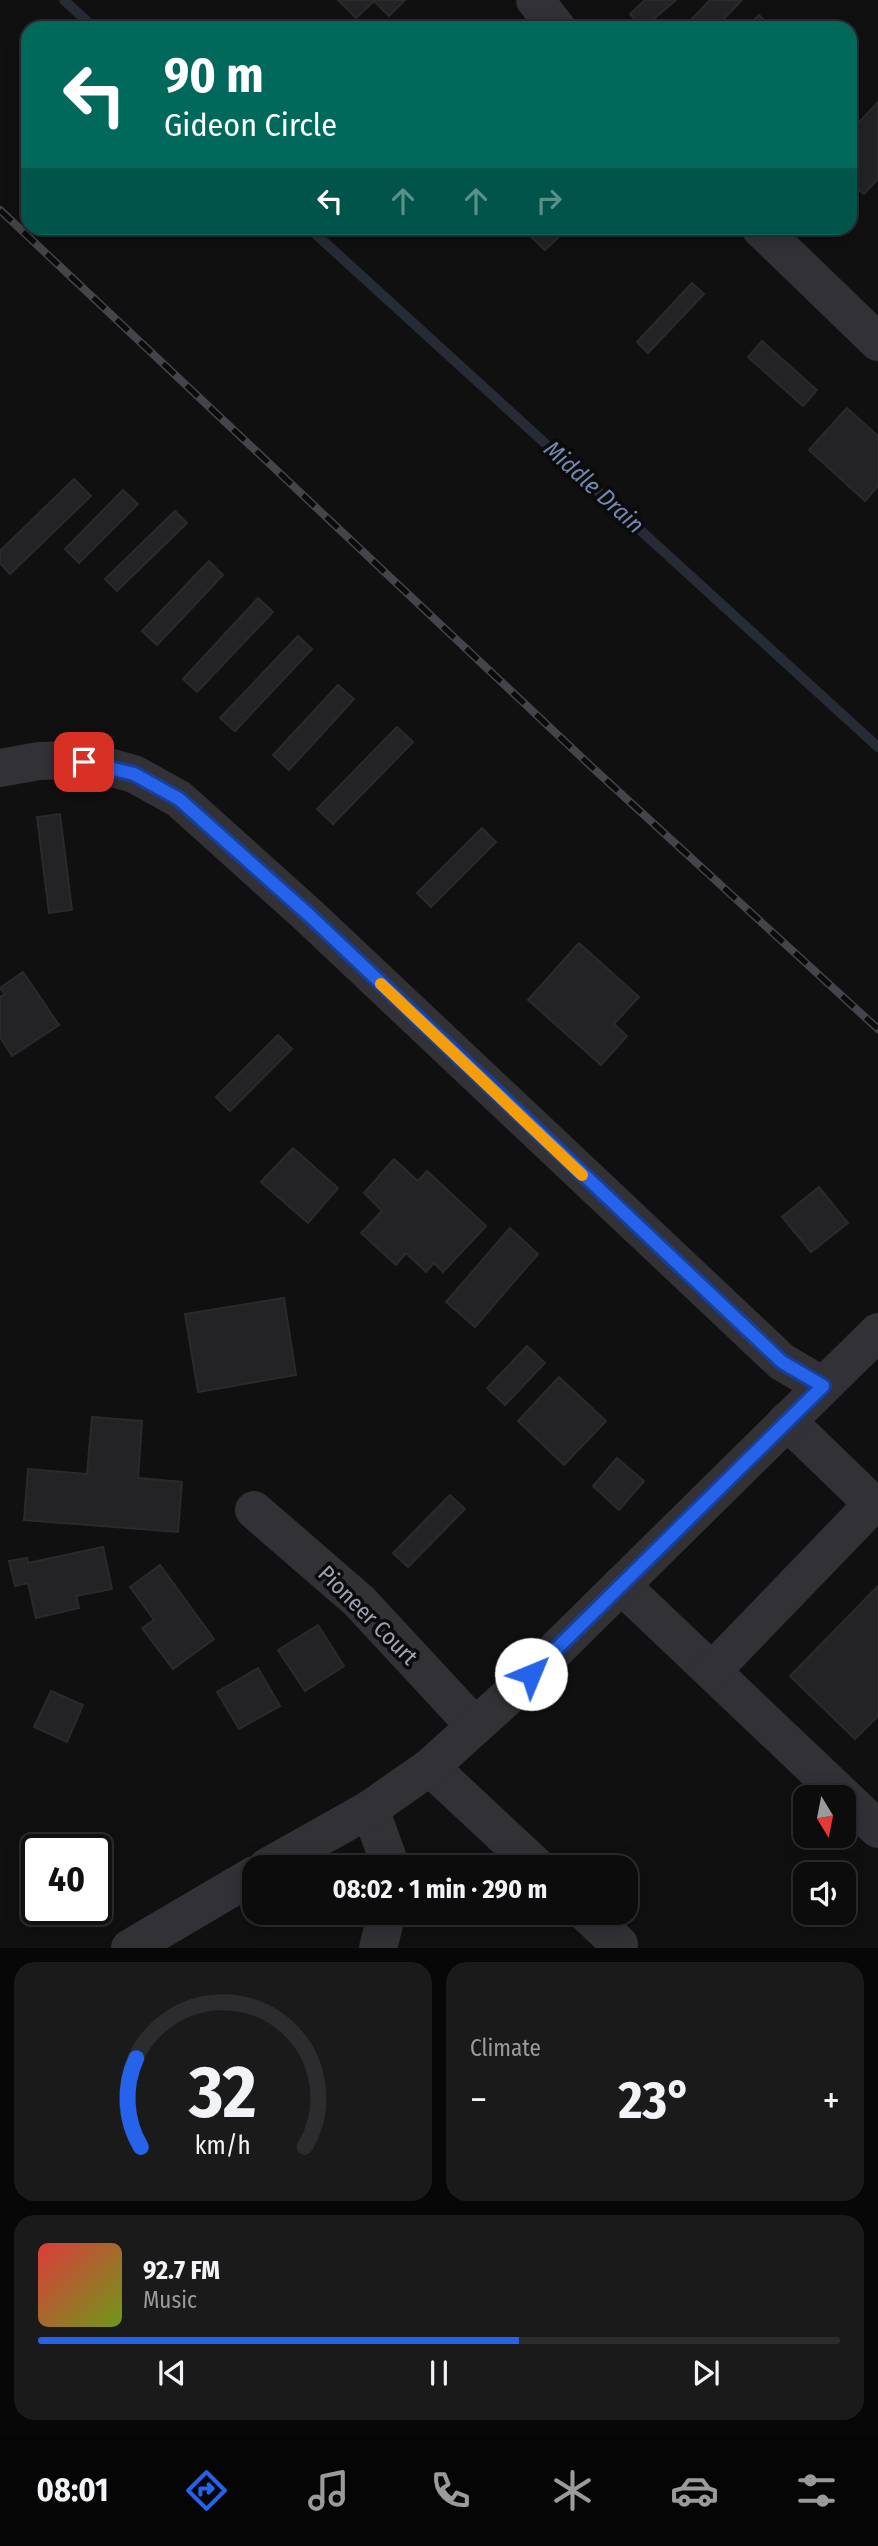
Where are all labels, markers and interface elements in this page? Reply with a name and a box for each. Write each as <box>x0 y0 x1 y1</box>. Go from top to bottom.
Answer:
text: 90 m <box>164 46 264 105</box>
icon: left <box>49 49 140 140</box>
text: Gideon Circle <box>164 106 337 144</box>
icon: left <box>311 182 349 220</box>
icon: ahead <box>384 182 422 220</box>
icon: ahead <box>457 182 495 220</box>
icon: right <box>530 182 568 220</box>
water label: Middle Drain <box>538 435 650 539</box>
pin <box>54 732 114 792</box>
icon: arrive <box>65 743 103 781</box>
street label: Pioneer Court <box>312 1559 424 1671</box>
position arrow <box>494 1637 568 1711</box>
north arrow <box>793 1785 856 1848</box>
map controls <box>793 1785 856 1925</box>
speed limit sign: 40 <box>21 1834 112 1925</box>
button: sound <box>793 1862 856 1925</box>
text: 08:02 · 1 min · 290 m <box>333 1874 547 1905</box>
text: Climate <box>470 2034 541 2062</box>
text: 32 <box>188 2050 257 2137</box>
text: 23° <box>618 2069 691 2132</box>
text: − <box>470 2077 487 2123</box>
text: + <box>823 2077 840 2123</box>
text: km/h <box>195 2131 251 2161</box>
text: 92.7 FM <box>143 2255 220 2286</box>
text: Music <box>143 2286 197 2314</box>
icon: previous <box>153 2354 191 2392</box>
icon: pause <box>420 2354 458 2392</box>
icon: next <box>687 2354 725 2392</box>
icon: directions <box>182 2466 231 2515</box>
icon: music <box>304 2466 353 2515</box>
icon: phone <box>426 2466 475 2515</box>
icon: climate <box>548 2466 597 2515</box>
icon: car <box>670 2466 719 2515</box>
icon: filters <box>792 2466 841 2515</box>
text: 08:01 <box>37 2471 109 2509</box>

